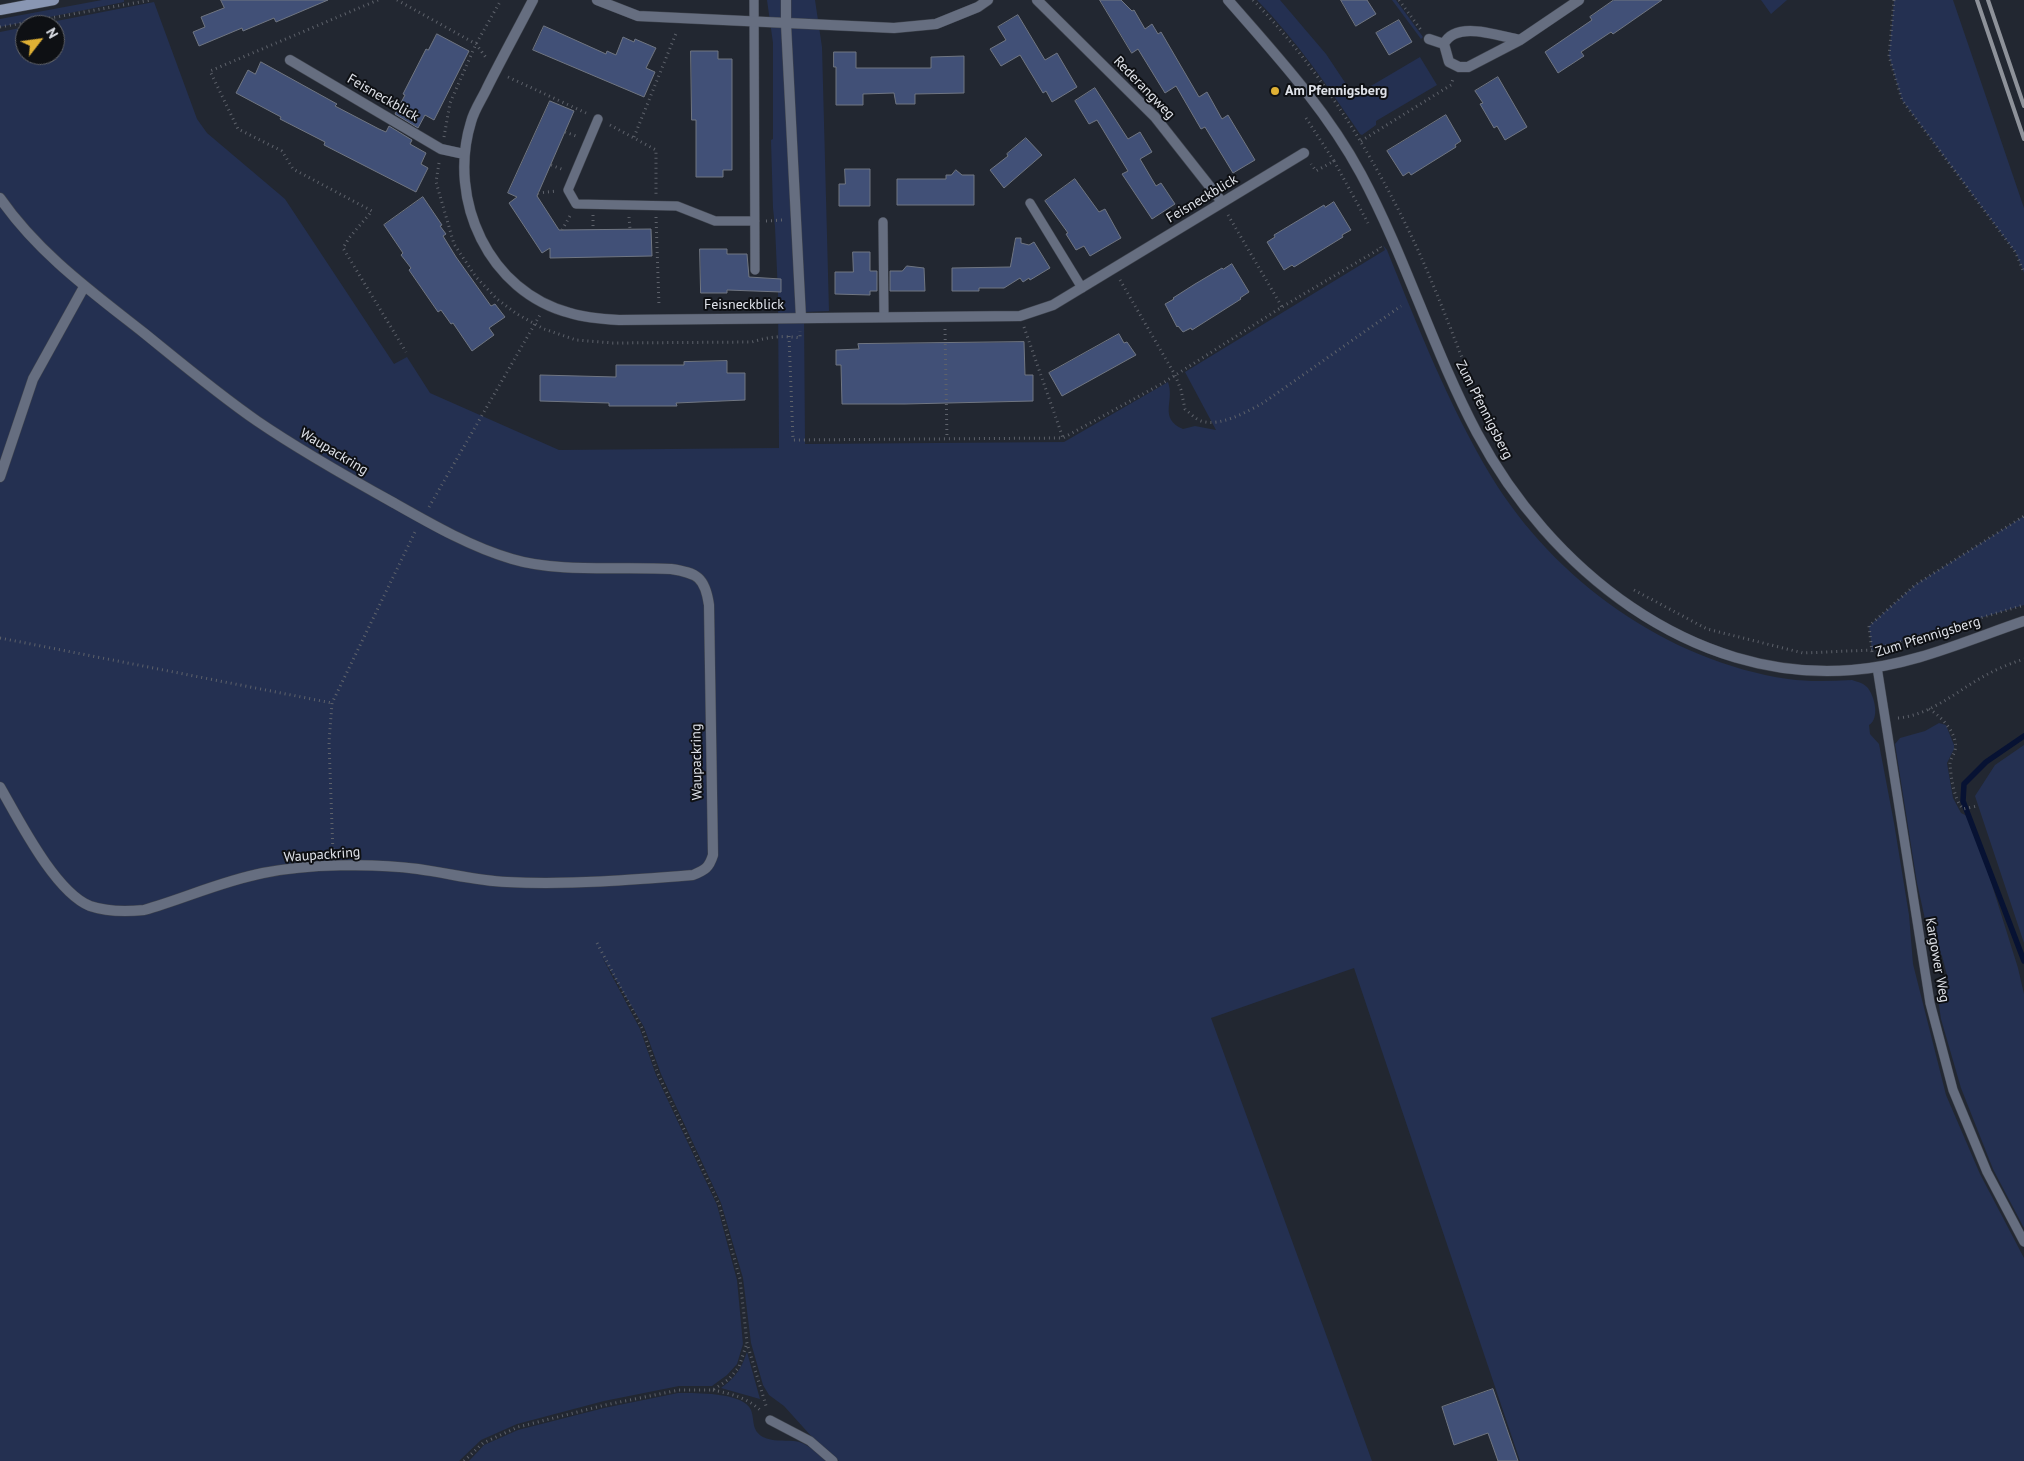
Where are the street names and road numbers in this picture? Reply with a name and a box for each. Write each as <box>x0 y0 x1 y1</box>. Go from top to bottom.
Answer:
street label: Rederangweg <box>1110 53 1178 123</box>
street label: Feisneckblick <box>344 71 422 125</box>
street label: Feisneckblick <box>1163 171 1241 227</box>
street label: Feisneckblick <box>704 297 784 313</box>
street label: Zum Pfennigsberg <box>1452 358 1516 462</box>
street label: Waupackring <box>297 425 371 479</box>
street label: Zum Pfennigsberg <box>1874 613 1982 661</box>
street label: Waupackring <box>688 723 706 801</box>
street label: Waupackring <box>283 844 361 866</box>
street label: Kargower Weg <box>1921 916 1953 1004</box>

